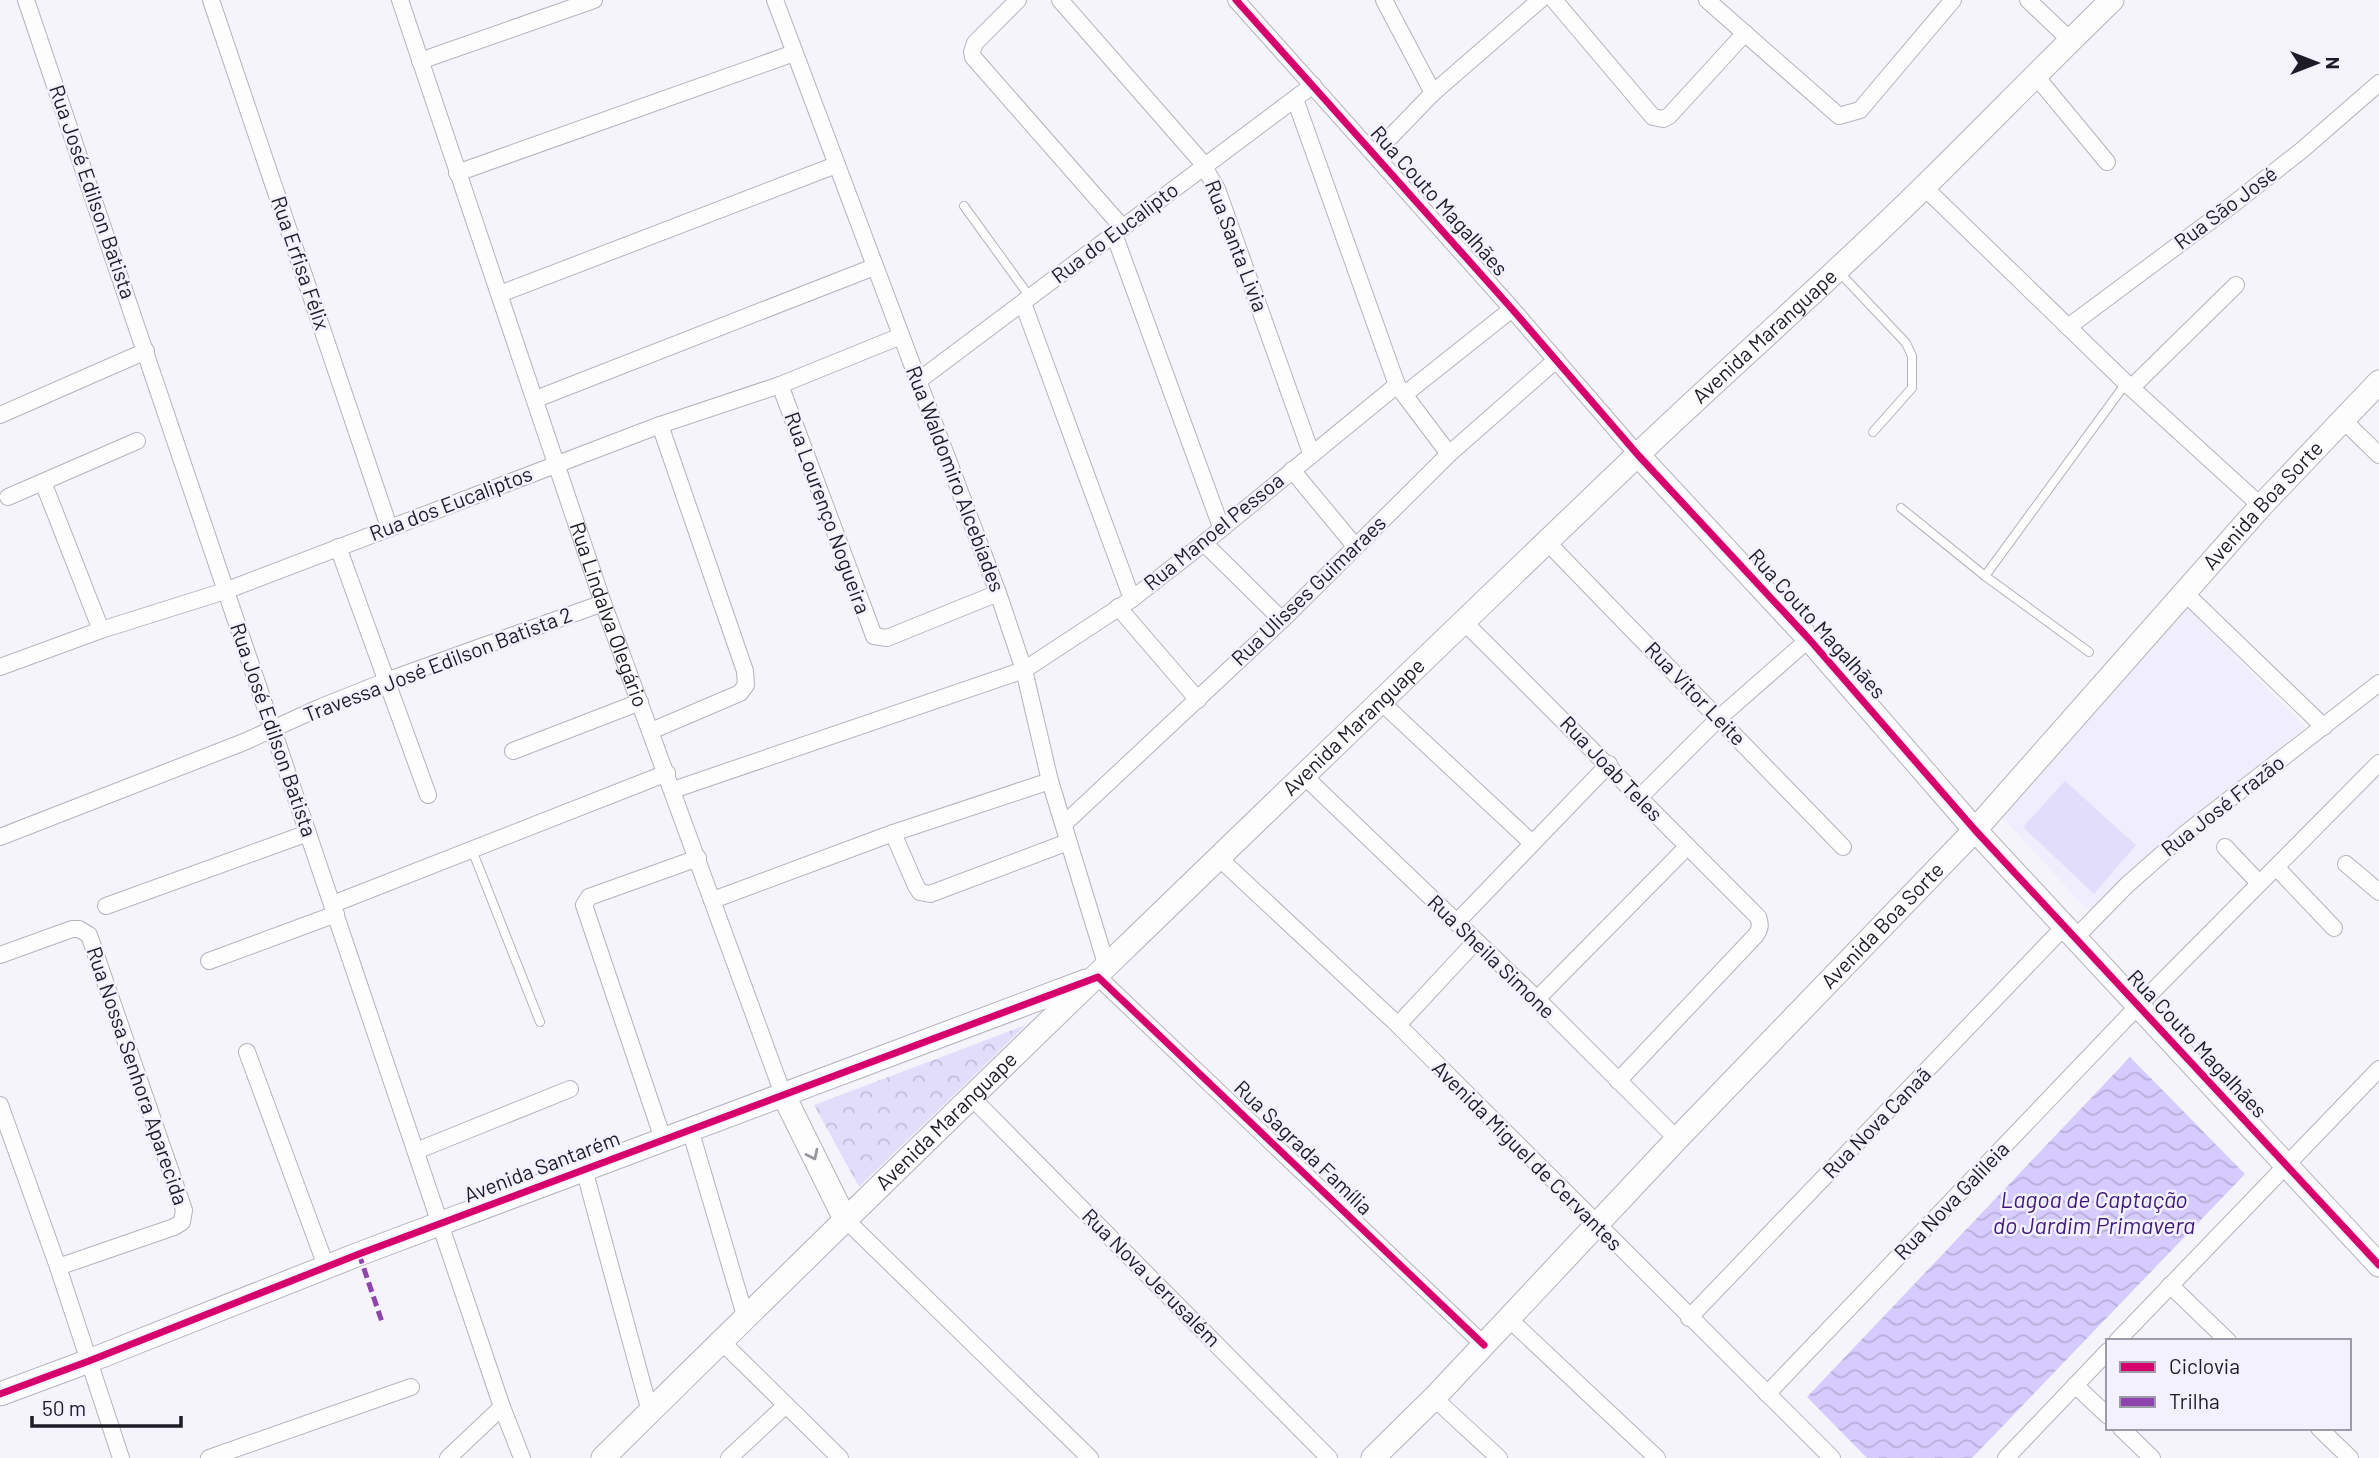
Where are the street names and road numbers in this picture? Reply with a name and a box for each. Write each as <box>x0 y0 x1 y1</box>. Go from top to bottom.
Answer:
street label: Rua José Edilson Batista <box>45 81 142 302</box>
street label: Rua Couto Magalhães <box>1366 120 1514 280</box>
street label: Rua São José <box>2169 160 2281 254</box>
street label: Rua do Eucalipto <box>1046 176 1182 288</box>
street label: Rua Santa Livia <box>1201 176 1274 315</box>
street label: Rua Erfisa Félix <box>267 192 336 333</box>
street label: Avenida Maranguape <box>1686 263 1841 408</box>
street label: Rua Waldomiro Alcebíades <box>902 362 1011 595</box>
street label: Rua Lourenço Nogueira <box>780 408 877 617</box>
street label: Avenida Boa Sorte <box>2197 435 2327 574</box>
street label: Rua dos Eucaliptos <box>365 460 535 545</box>
street label: Rua Manoel Pessoa <box>1138 467 1288 595</box>
street label: Rua Ulisses Guimaraes <box>1226 510 1390 670</box>
street label: Rua Lindalva Olegário <box>566 518 654 710</box>
street label: Rua Couto Magalhães <box>1744 543 1892 703</box>
street label: Travessa José Edilson Batista 2 <box>300 601 575 726</box>
street label: Rua José Edilson Batista <box>226 619 323 840</box>
street label: Rua Vitor Leite <box>1640 636 1752 750</box>
street label: Avenida Maranguape <box>1277 652 1429 800</box>
street label: Rua Joab Teles <box>1556 710 1669 826</box>
street label: Rua José Frazão <box>2155 749 2289 861</box>
street label: Avenida Boa Sorte <box>1815 856 1948 993</box>
street label: Rua Sheila Simone <box>1423 889 1561 1023</box>
street label: Rua Nossa Senhora Aparecida <box>82 943 194 1208</box>
street label: Rua Couto Magalhães <box>2123 964 2273 1122</box>
street label: Avenida Maranguape <box>870 1046 1021 1195</box>
street label: Avenida Miguel de Cervantes <box>1428 1055 1628 1255</box>
street label: Rua Nova Canaã <box>1817 1061 1935 1183</box>
street label: Rua Sagrada Família <box>1230 1074 1378 1219</box>
street label: Avenida Santarém <box>460 1124 623 1207</box>
street label: Rua Nova Galileia <box>1888 1136 2014 1264</box>
street label: Rua Nova Jerusalém <box>1078 1203 1226 1351</box>

